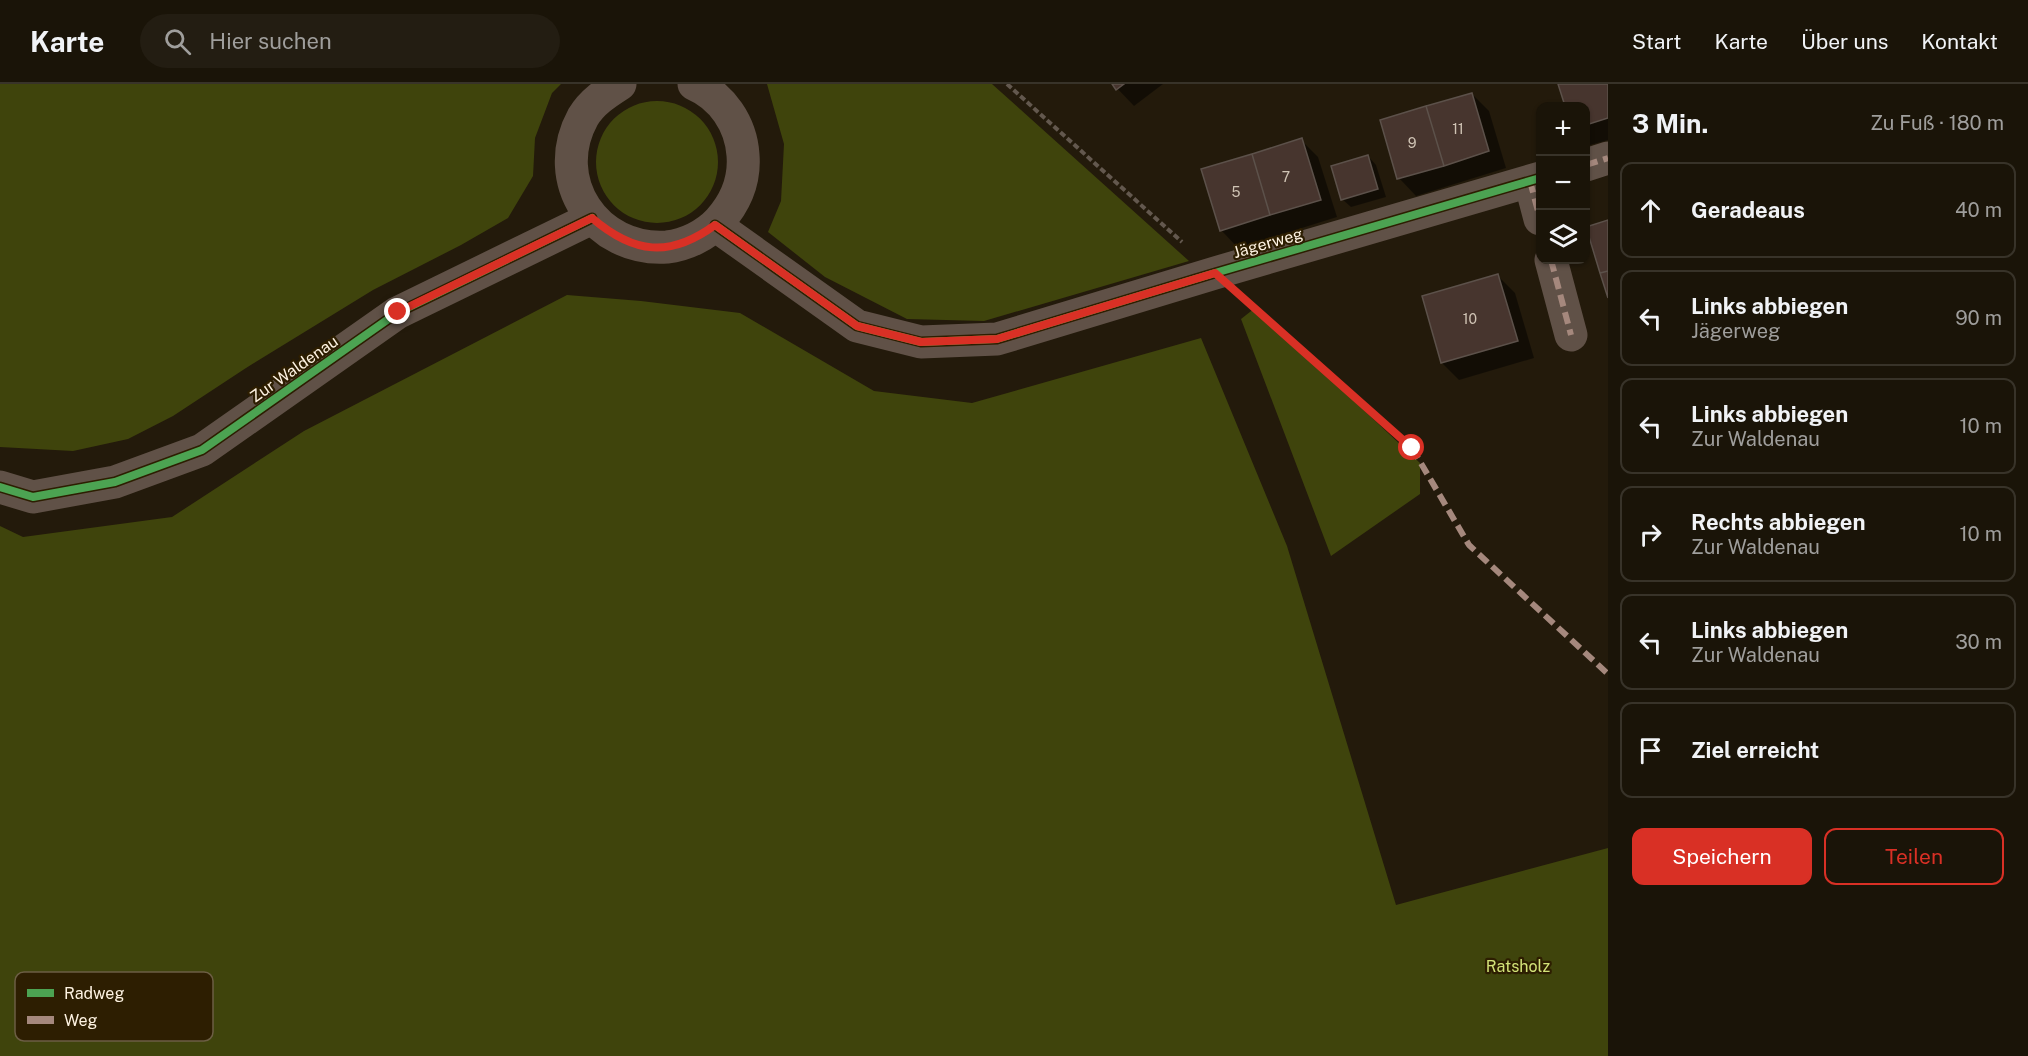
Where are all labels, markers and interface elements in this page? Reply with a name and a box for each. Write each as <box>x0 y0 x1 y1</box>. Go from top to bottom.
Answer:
search box <box>140 14 560 68</box>
text: Karte <box>30 25 104 58</box>
icon: search <box>161 25 194 58</box>
text: Hier suchen <box>209 28 332 54</box>
text: Start <box>1632 29 1681 54</box>
text: Karte <box>1714 29 1768 54</box>
text: Über uns <box>1801 29 1888 54</box>
text: Kontakt <box>1921 29 1998 54</box>
map controls <box>1536 102 1590 264</box>
button: + <box>1536 102 1590 156</box>
text: 3 Min. <box>1632 108 1708 139</box>
text: Zu Fuß · 180 m <box>1870 111 2004 135</box>
house number: 11 <box>1452 121 1464 137</box>
house number: 9 <box>1408 135 1417 151</box>
button: − <box>1536 156 1590 210</box>
house number: 7 <box>1282 169 1290 185</box>
house number: 5 <box>1232 184 1241 200</box>
icon: ahead <box>1634 194 1667 227</box>
text: Geradeaus <box>1691 197 1805 223</box>
text: 40 m <box>1955 198 2002 222</box>
button: layers <box>1536 210 1590 264</box>
street label: Jägerweg <box>1231 224 1305 262</box>
text: Links abbiegen <box>1691 293 1848 319</box>
route end <box>384 298 410 324</box>
icon: left <box>1634 302 1667 335</box>
text: 90 m <box>1955 306 2002 330</box>
house number: 10 <box>1463 311 1477 327</box>
text: Jägerweg <box>1691 319 1780 343</box>
street label: Zur Waldenau <box>246 332 342 406</box>
text: Links abbiegen <box>1691 401 1848 427</box>
icon: left <box>1634 410 1667 443</box>
text: 10 m <box>1959 414 2002 438</box>
text: Zur Waldenau <box>1691 427 1820 451</box>
route start <box>1398 434 1424 460</box>
text: Rechts abbiegen <box>1691 509 1866 535</box>
icon: right <box>1634 518 1667 551</box>
text: 10 m <box>1959 522 2002 546</box>
text: Zur Waldenau <box>1691 535 1820 559</box>
text: Links abbiegen <box>1691 617 1848 643</box>
icon: left <box>1634 626 1667 659</box>
text: 30 m <box>1955 630 2002 654</box>
text: Zur Waldenau <box>1691 643 1820 667</box>
icon: arrive <box>1634 734 1667 767</box>
text: Ziel erreicht <box>1691 737 1819 763</box>
button: Speichern <box>1632 828 1812 885</box>
button: Teilen <box>1824 828 2004 885</box>
park label: Ratsholz <box>1486 957 1550 976</box>
legend <box>15 972 213 1041</box>
text: Radweg <box>64 984 124 1003</box>
text: Weg <box>64 1011 98 1030</box>

